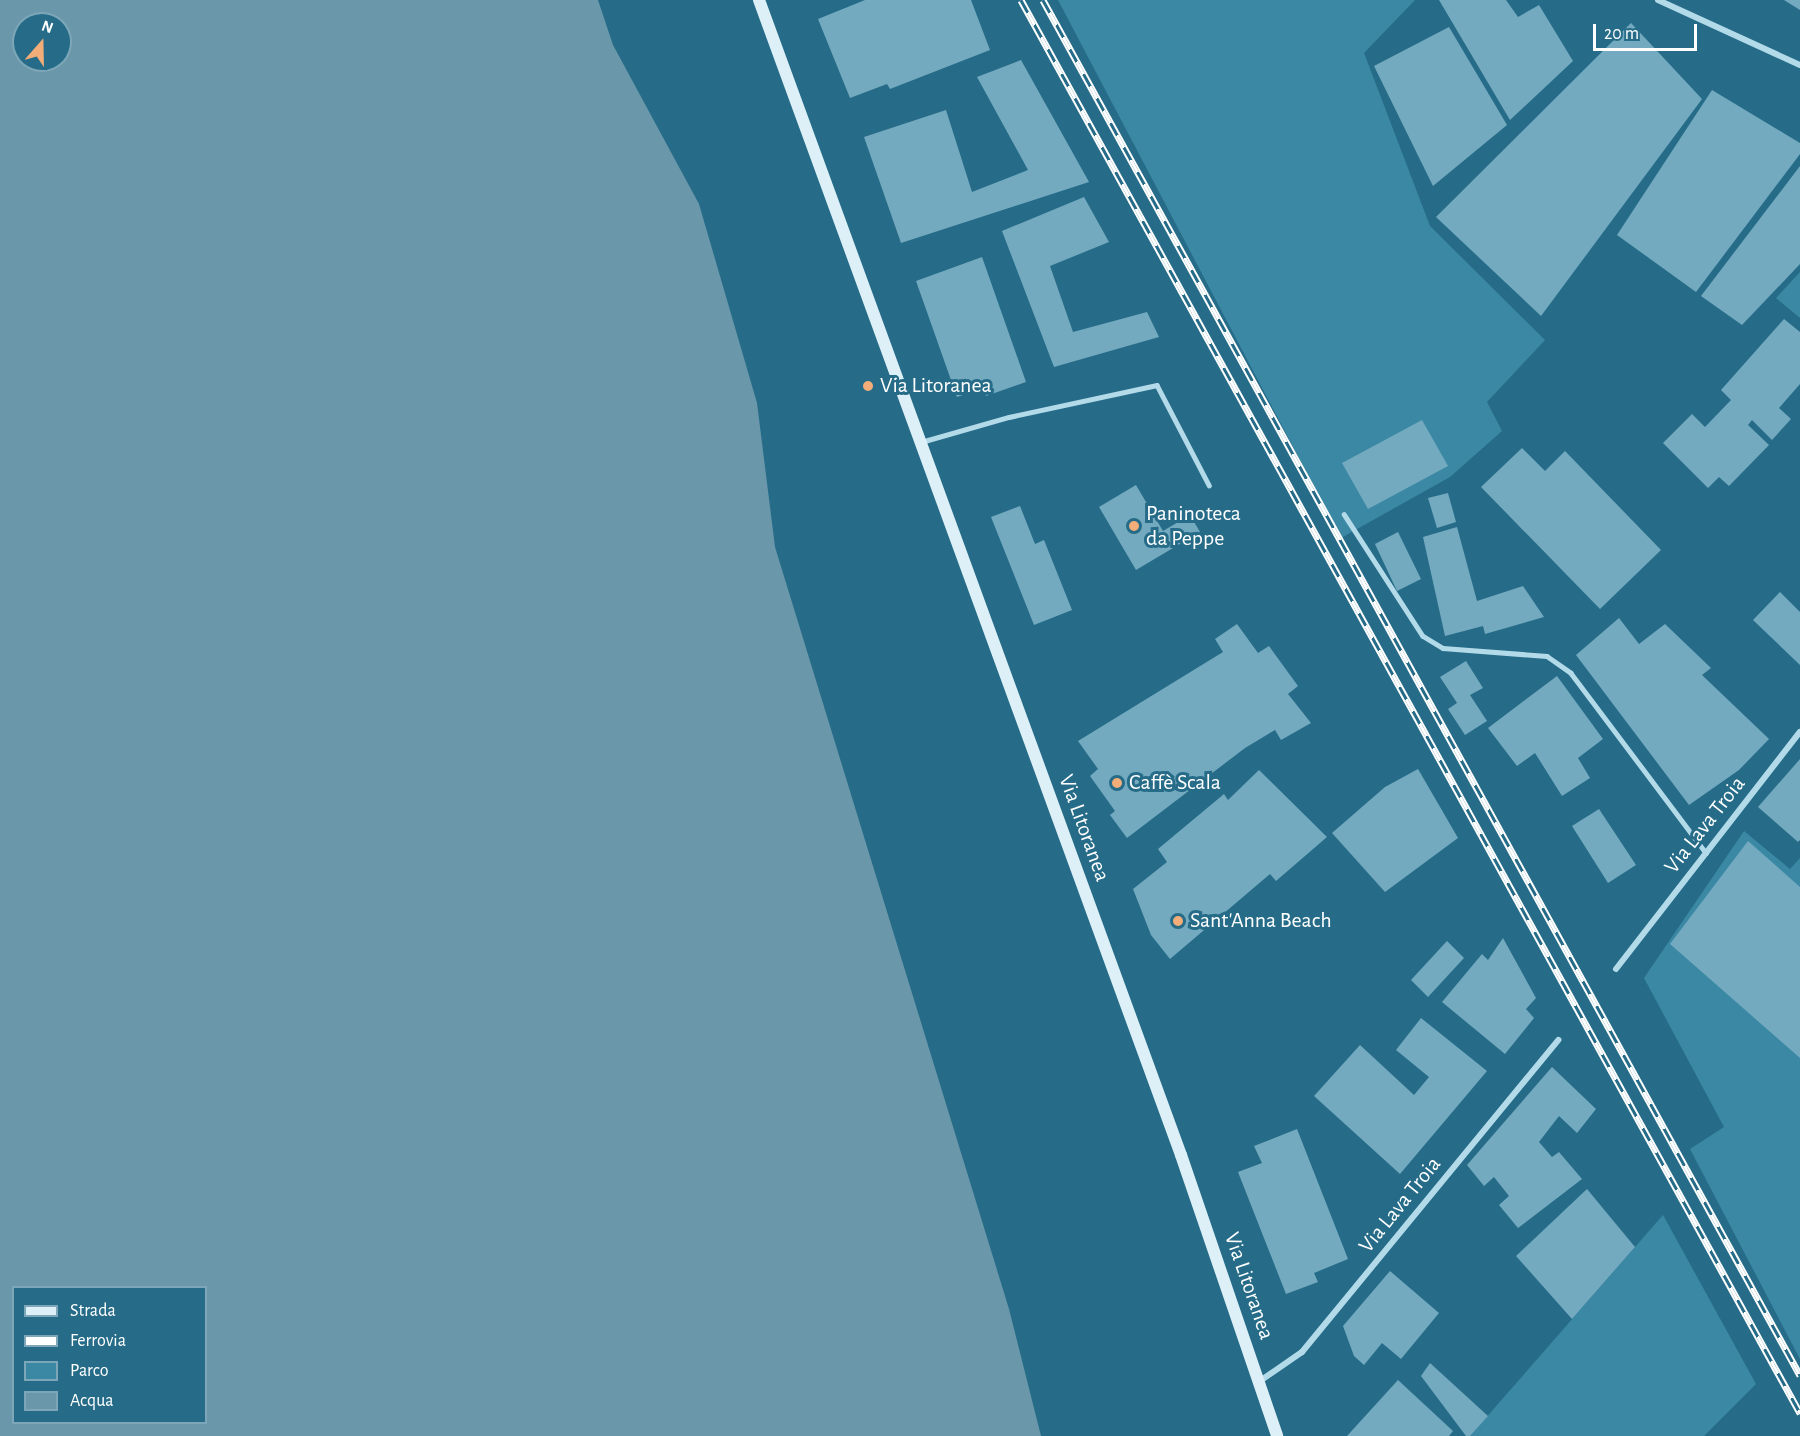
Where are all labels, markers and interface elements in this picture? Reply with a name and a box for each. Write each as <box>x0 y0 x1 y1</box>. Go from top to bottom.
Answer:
north arrow <box>12 12 72 72</box>
scale bar <box>1596 12 1700 50</box>
text: N <box>40 18 55 36</box>
text: 20 m <box>1604 25 1639 43</box>
place label: Via Litoranea <box>880 373 992 399</box>
marker: Via Litoranea <box>861 379 875 393</box>
place label: Paninoteca da Peppe <box>1146 500 1241 552</box>
marker: Paninoteca da Peppe <box>1127 519 1141 533</box>
place label: Caffè Scala <box>1129 770 1221 796</box>
street label: Via Litoranea <box>1052 771 1116 885</box>
street label: Via Lava Troia <box>1659 771 1751 879</box>
marker: Caffè Scala <box>1110 776 1124 790</box>
place label: Sant'Anna Beach <box>1190 908 1332 934</box>
marker: Sant'Anna Beach <box>1171 914 1185 928</box>
street label: Via Lava Troia <box>1353 1152 1447 1258</box>
street label: Via Litoranea <box>1218 1229 1280 1343</box>
legend <box>12 1286 207 1424</box>
text: Strada <box>70 1302 116 1320</box>
text: Ferrovia <box>70 1332 126 1350</box>
text: Parco <box>70 1362 109 1380</box>
text: Acqua <box>70 1392 114 1410</box>

